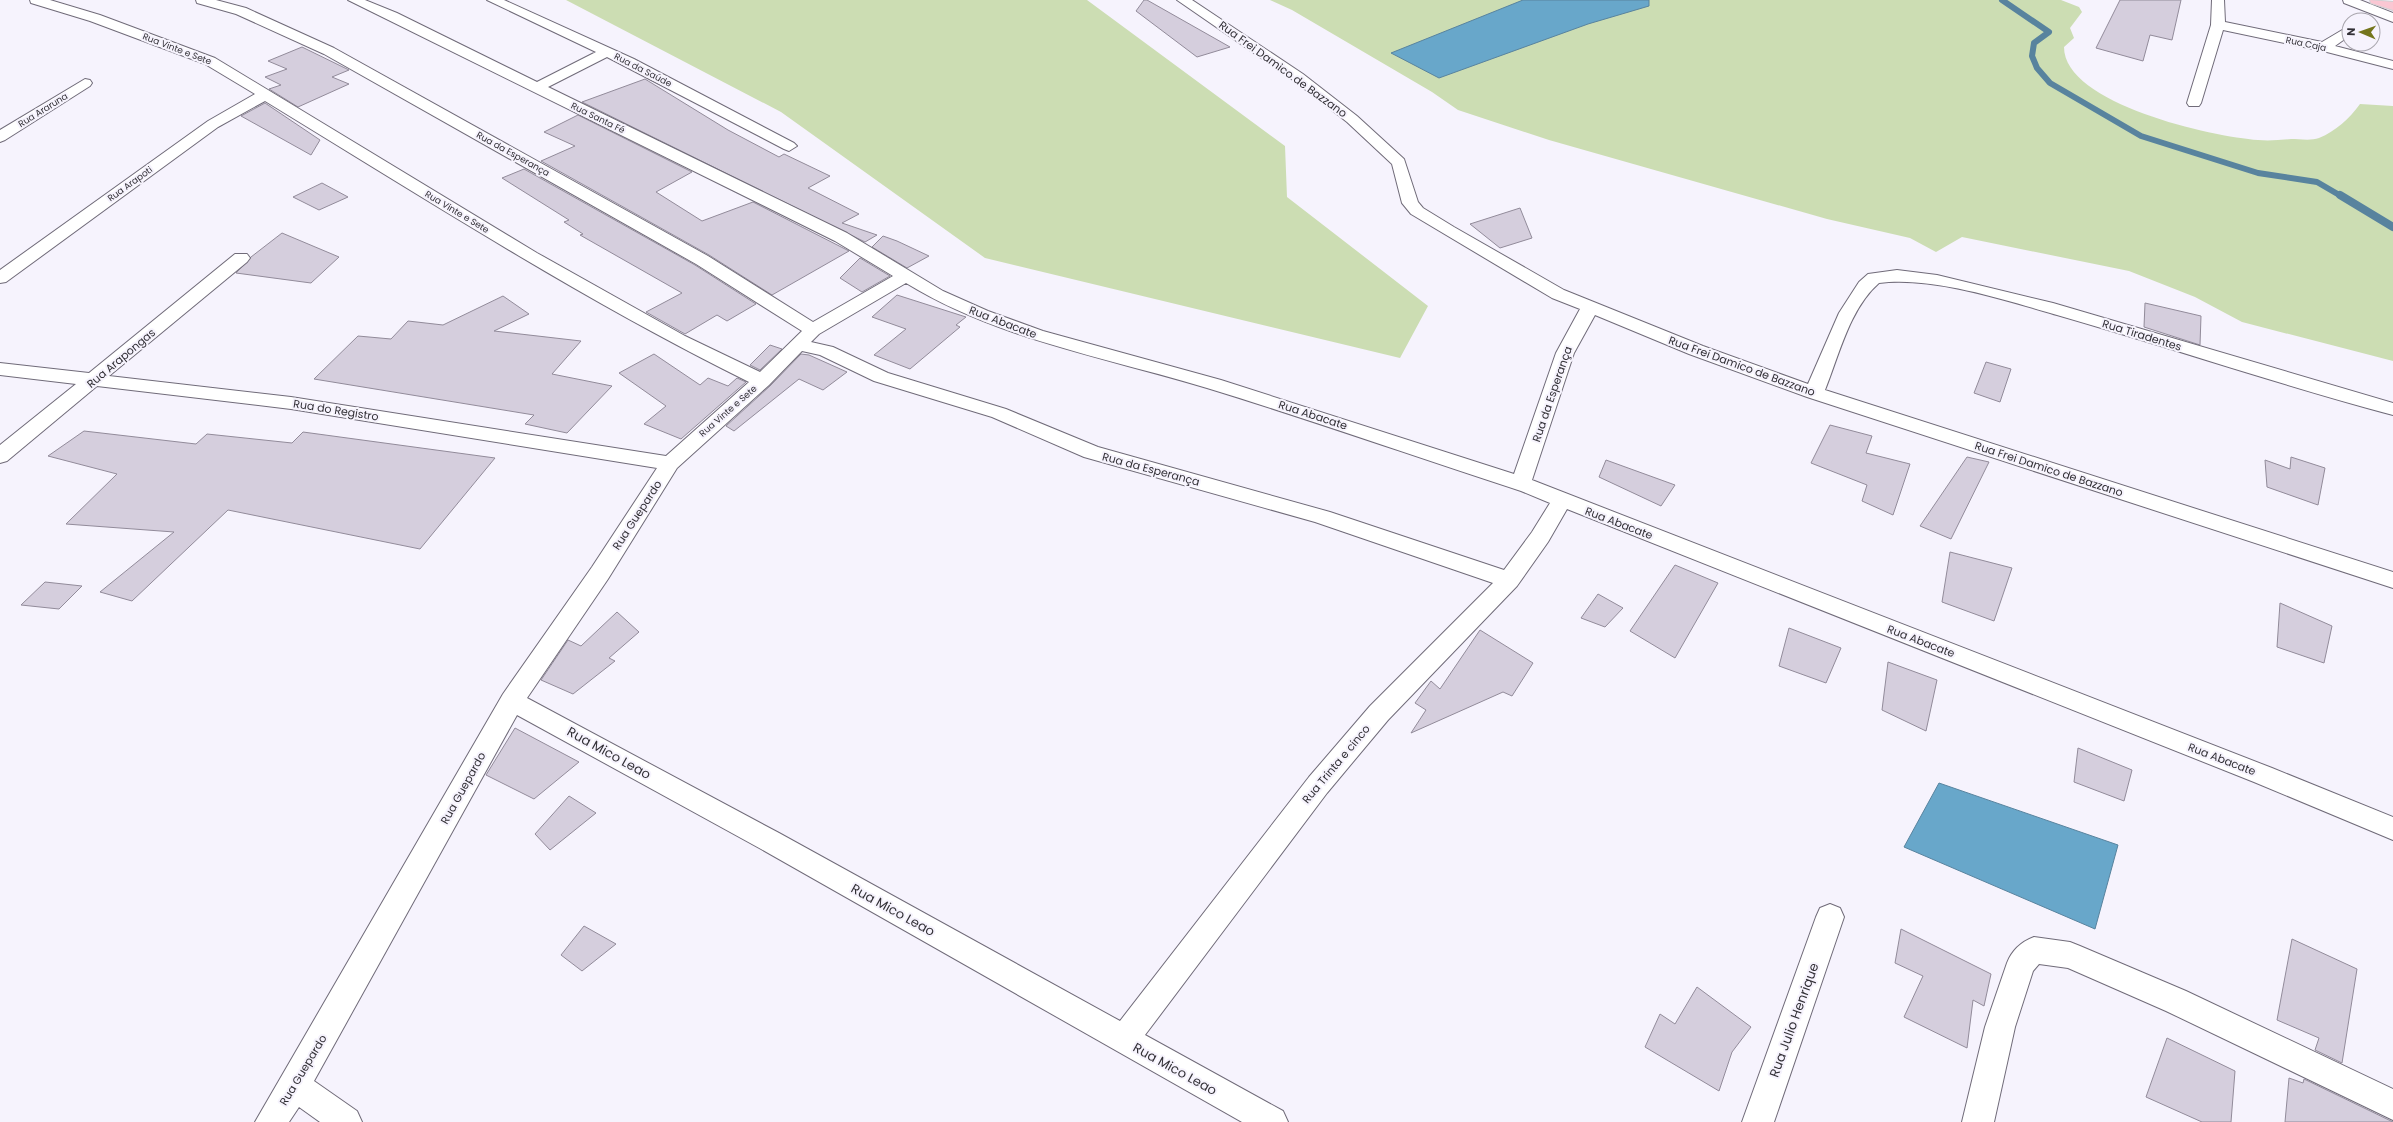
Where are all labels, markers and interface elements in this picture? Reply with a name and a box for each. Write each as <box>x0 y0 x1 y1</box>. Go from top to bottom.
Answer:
north arrow <box>2341 12 2381 52</box>
street label: Rua Frei Damico de Bazzano <box>1216 17 1350 121</box>
text: N <box>2343 27 2359 36</box>
street label: Rua Vinte e Sete <box>141 30 213 68</box>
street label: Rua Caja <box>2285 34 2327 54</box>
street label: Rua da Saúde <box>612 50 674 90</box>
street label: Rua Araruna <box>16 90 70 130</box>
street label: Rua Santa Fé <box>569 100 627 136</box>
street label: Rua da Esperança <box>474 129 552 179</box>
street label: Rua Arapoti <box>105 164 155 204</box>
street label: Rua Vinte e Sete <box>423 188 492 236</box>
street label: Rua Abacate <box>967 302 1039 342</box>
street label: Rua Tiradentes <box>2100 315 2184 355</box>
street label: Rua Arapongas <box>83 324 159 392</box>
street label: Rua Frei Damico de Bazzano <box>1666 332 1818 400</box>
street label: Rua da Esperança <box>1528 344 1576 444</box>
street label: Rua Vinte e Sete <box>697 382 760 439</box>
street label: Rua do Registro <box>292 395 380 425</box>
street label: Rua Abacate <box>1277 396 1350 434</box>
street label: Rua Frei Damico de Bazzano <box>1973 437 2125 501</box>
street label: Rua da Esperança <box>1101 448 1201 490</box>
street label: Rua Guepardo <box>609 477 665 553</box>
street label: Rua Abacate <box>1583 503 1655 543</box>
street label: Rua Abacate <box>1885 621 1957 661</box>
street label: Rua Trinta e cinco <box>1298 721 1374 807</box>
street label: Rua Mico Leao <box>564 722 654 784</box>
street label: Rua Abacate <box>2186 739 2258 779</box>
street label: Rua Guepardo <box>437 749 489 827</box>
street label: Rua Mico Leao <box>848 879 938 941</box>
street label: Rua Julio Henrique <box>1764 960 1824 1080</box>
street label: Rua Guepardo <box>276 1032 330 1108</box>
street label: Rua Mico Leao <box>1130 1038 1220 1100</box>

